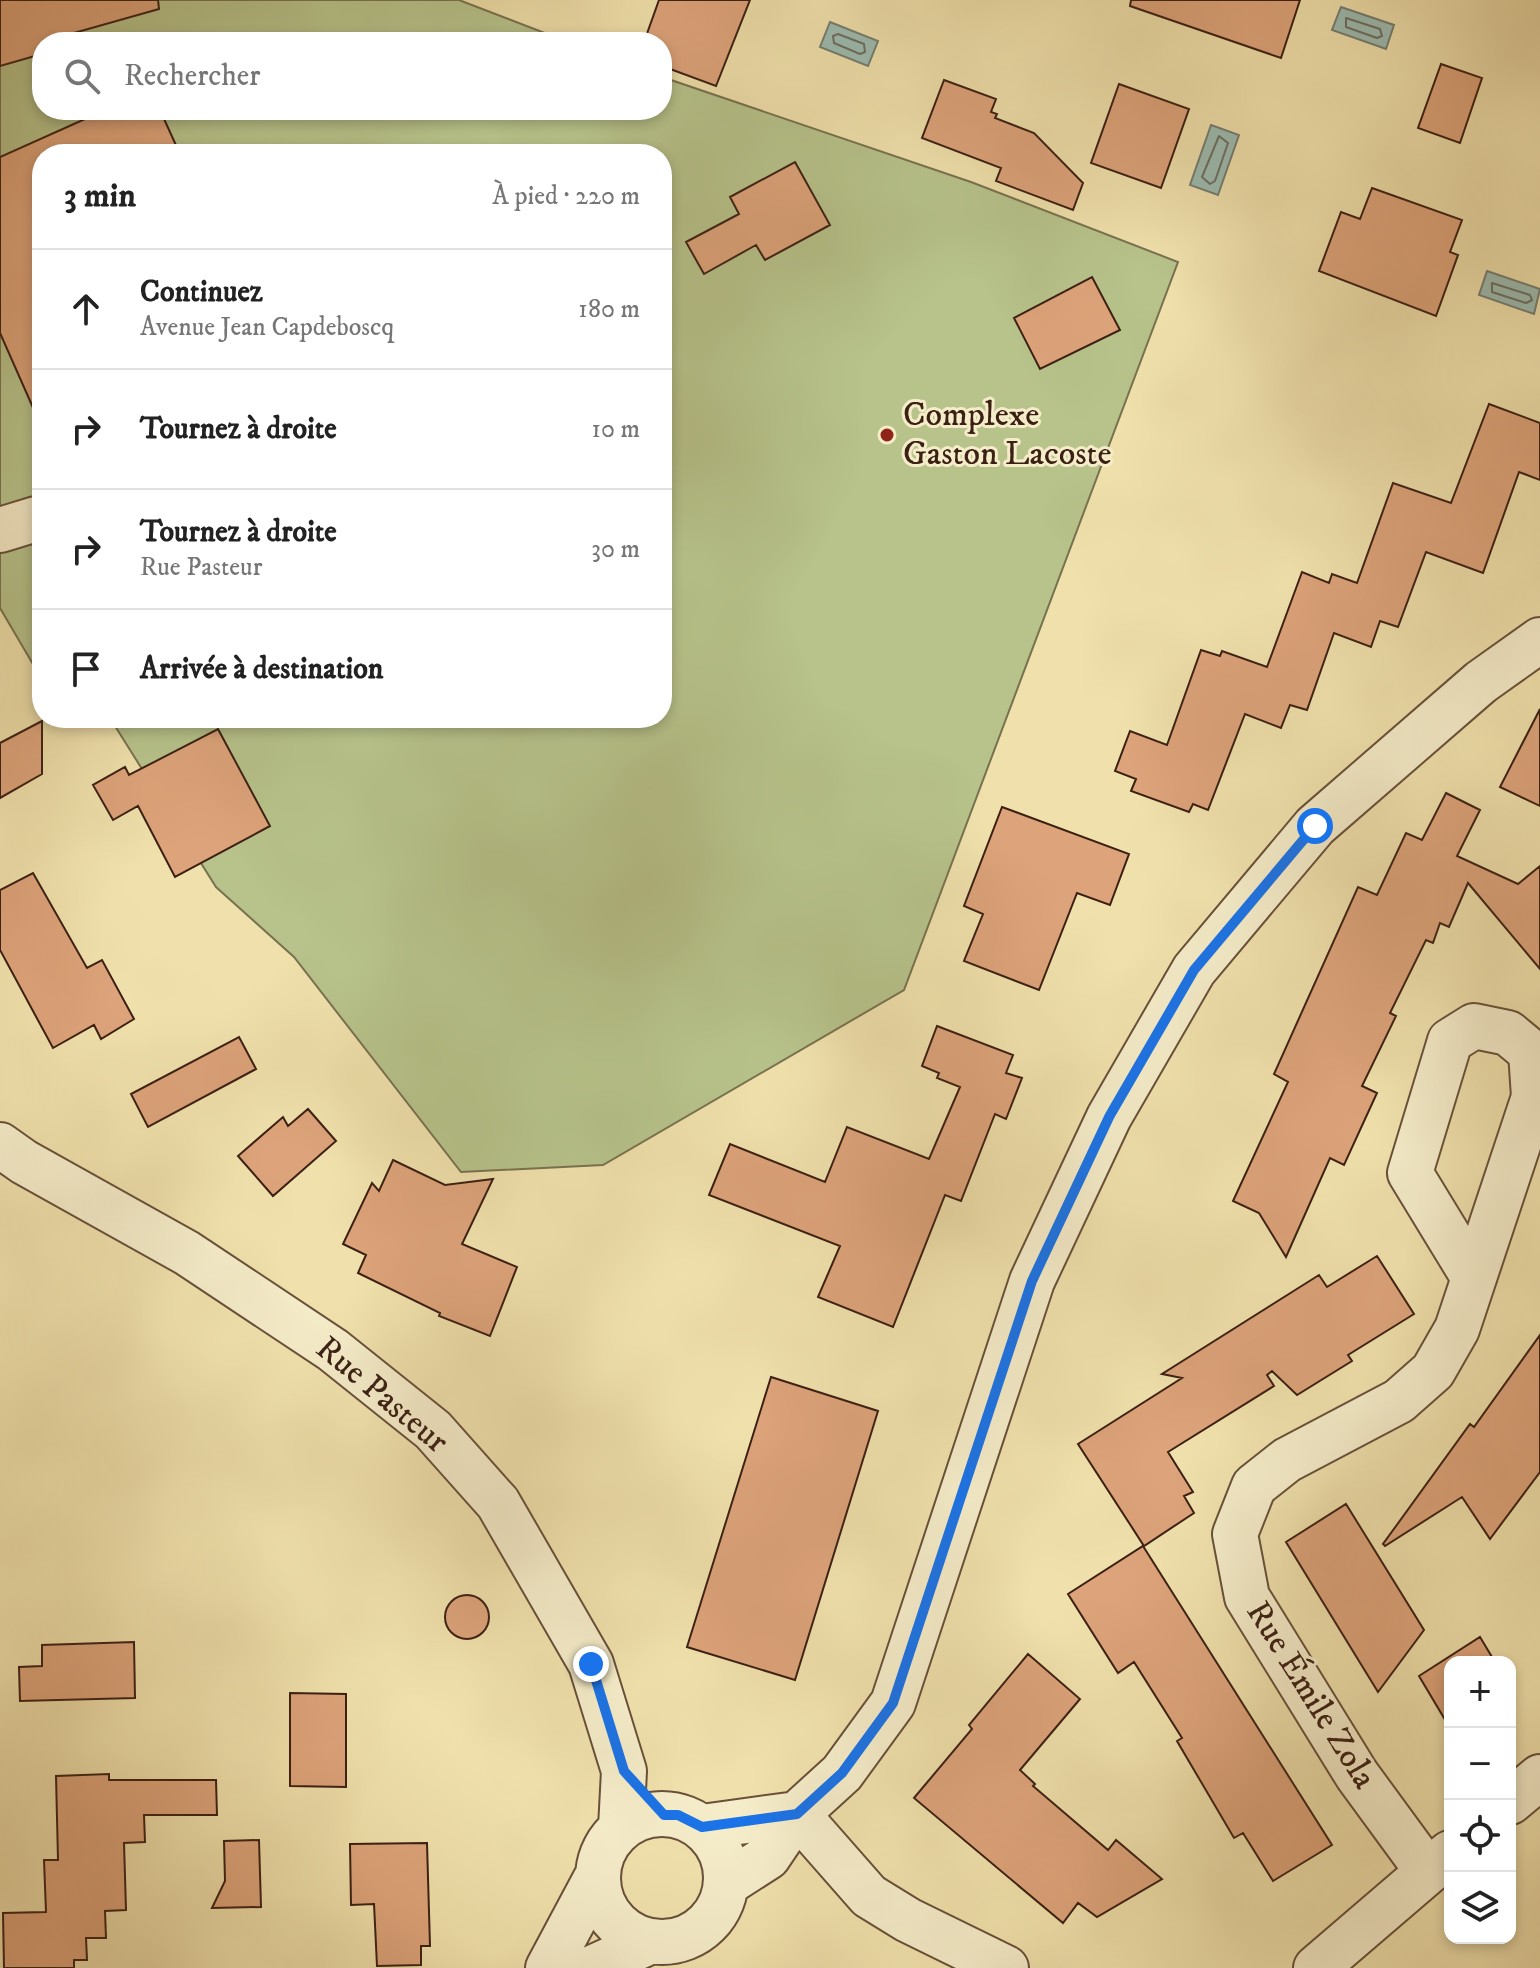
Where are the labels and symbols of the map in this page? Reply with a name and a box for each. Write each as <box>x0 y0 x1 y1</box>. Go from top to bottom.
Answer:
place label: Complexe Gaston Lacoste <box>903 394 1112 475</box>
marker: Complexe Gaston Lacoste <box>878 426 896 444</box>
route start <box>1297 808 1333 844</box>
street label: Rue Pasteur <box>307 1327 457 1463</box>
street label: Rue Émile Zola <box>1237 1593 1386 1797</box>
route end <box>573 1646 609 1682</box>

